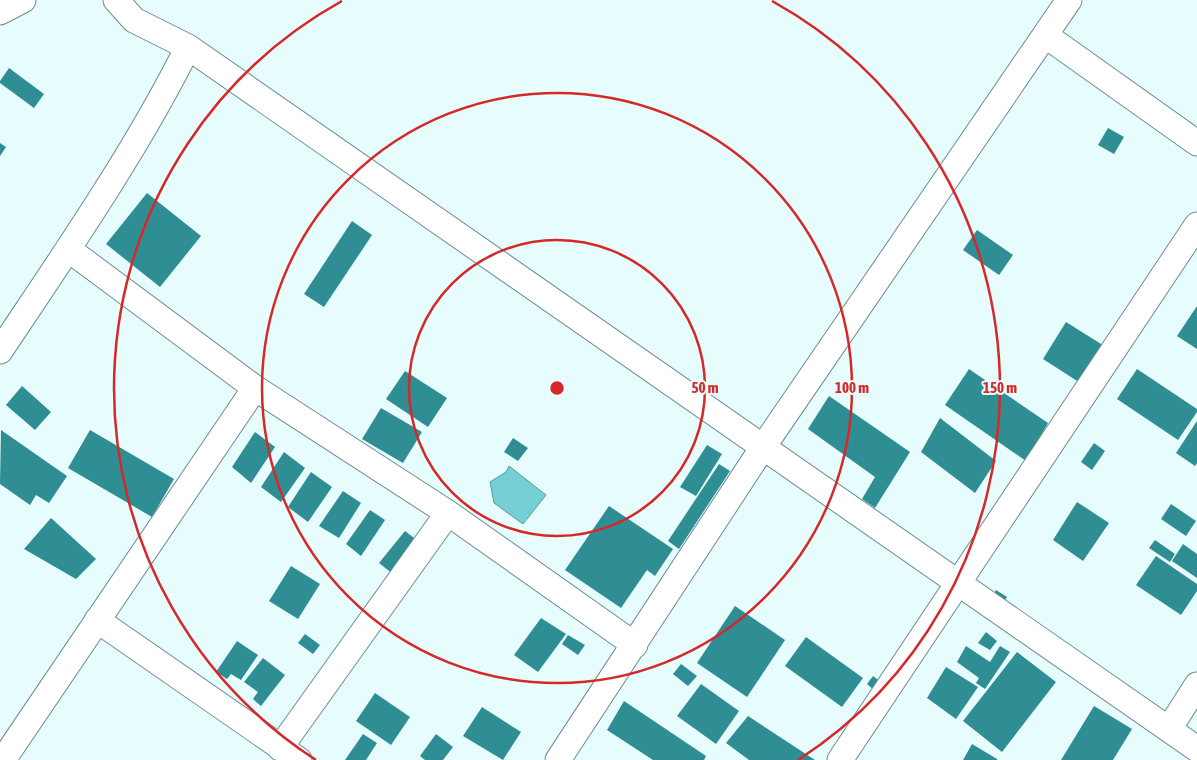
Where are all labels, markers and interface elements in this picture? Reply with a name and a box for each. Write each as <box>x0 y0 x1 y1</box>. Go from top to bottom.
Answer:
centre of rings <box>548 379 566 397</box>
text: 50 m <box>692 379 719 396</box>
text: 100 m <box>835 379 869 396</box>
text: 150 m <box>983 379 1017 396</box>

